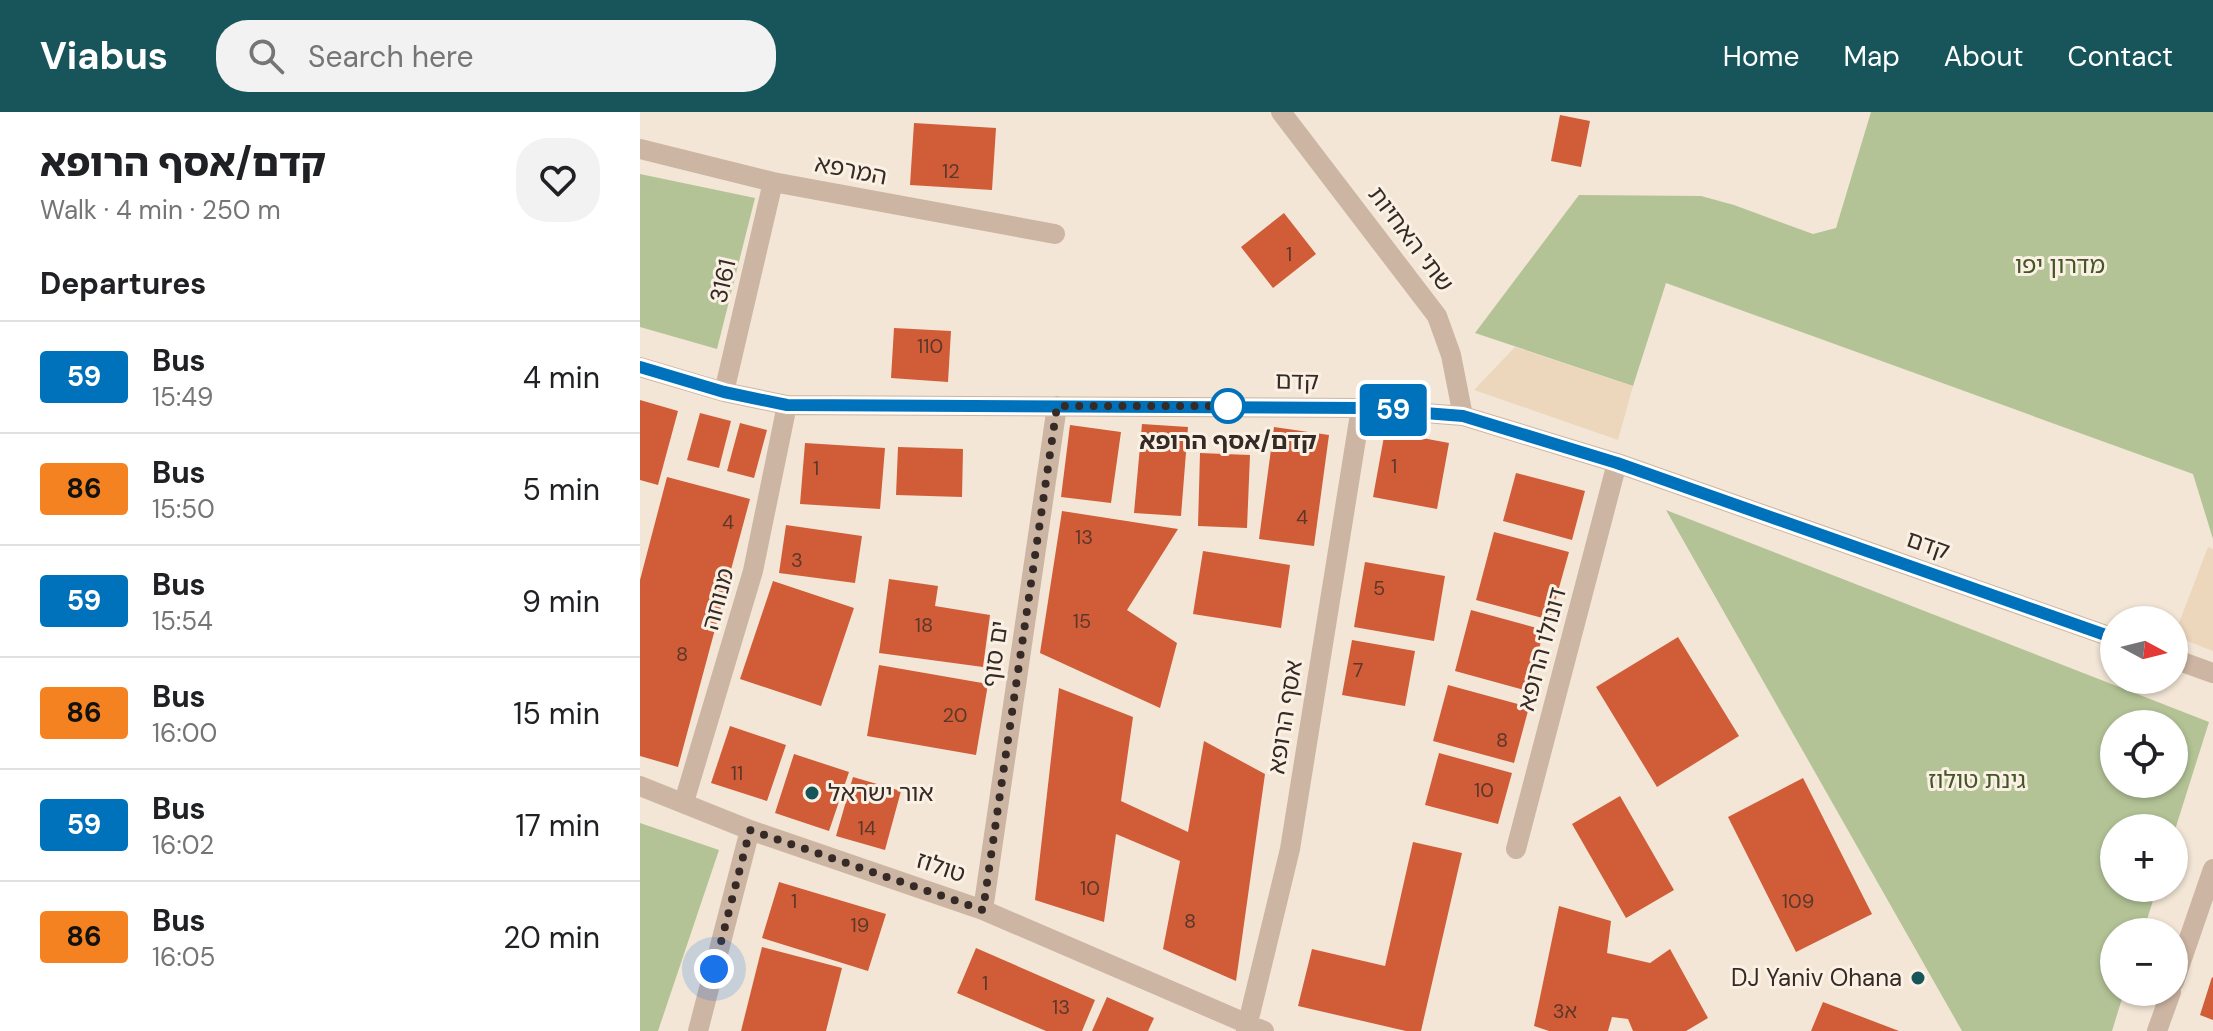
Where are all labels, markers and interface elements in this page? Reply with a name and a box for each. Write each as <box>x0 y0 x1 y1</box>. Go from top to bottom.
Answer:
search box <box>216 20 776 92</box>
text: Viabus <box>40 31 168 81</box>
icon: search <box>244 34 288 78</box>
text: Search here <box>308 37 474 76</box>
text: Home <box>1723 38 1799 75</box>
text: Map <box>1843 38 1900 75</box>
text: About <box>1944 38 2023 75</box>
text: Contact <box>2067 38 2173 75</box>
text: קדם/אסף הרופא <box>40 138 326 188</box>
button: heart <box>516 138 600 222</box>
street label: המרפא <box>812 147 890 192</box>
house number: 12 <box>942 158 960 184</box>
street label: שתי האחיות <box>1362 180 1461 298</box>
text: Walk · 4 min · 250 m <box>40 193 281 227</box>
house number: 1 <box>1286 241 1292 267</box>
park label: מדרון יפו <box>2015 249 2105 280</box>
street label: 3161 <box>702 256 743 306</box>
text: Departures <box>40 264 206 303</box>
house number: 110 <box>917 333 943 359</box>
text: Bus <box>152 341 206 380</box>
text: 59 <box>67 358 101 395</box>
text: 4 min <box>523 358 600 397</box>
street label: קדם <box>1275 365 1319 396</box>
text: 15:49 <box>152 380 213 414</box>
line badge: 59 <box>1357 384 1429 436</box>
marker: קדם/אסף הרופא <box>1211 389 1245 423</box>
text: 59 <box>1376 391 1410 428</box>
place label: קדם/אסף הרופא <box>1139 425 1317 456</box>
text: Bus <box>152 453 206 492</box>
house number: 1 <box>1391 453 1397 479</box>
house number: 1 <box>813 455 819 481</box>
text: 86 <box>66 470 102 507</box>
text: 5 min <box>523 470 600 509</box>
text: 15:50 <box>152 492 215 526</box>
house number: 4 <box>1296 504 1308 530</box>
house number: 4 <box>722 509 734 535</box>
street label: קדם <box>1902 523 1954 566</box>
house number: 13 <box>1075 524 1093 550</box>
house number: 3 <box>791 547 803 573</box>
street label: מנוחה <box>694 564 741 633</box>
text: Bus <box>152 565 206 604</box>
house number: 5 <box>1373 575 1385 601</box>
text: 59 <box>67 582 101 619</box>
text: 9 min <box>522 582 600 621</box>
street label: דונולו הרופא <box>1510 584 1573 714</box>
text: 15:54 <box>152 604 213 638</box>
north arrow <box>2100 606 2188 694</box>
map controls <box>2100 606 2188 1006</box>
house number: 15 <box>1073 608 1091 634</box>
house number: 18 <box>915 612 933 638</box>
street label: ים סוף <box>975 619 1014 689</box>
house number: 8 <box>676 641 688 667</box>
house number: 7 <box>1353 657 1363 683</box>
street label: אסף הרופא <box>1260 658 1309 776</box>
text: Bus <box>152 677 206 716</box>
text: 86 <box>66 694 102 731</box>
text: 15 min <box>513 694 600 733</box>
house number: 20 <box>943 702 968 728</box>
button: locate <box>2100 710 2188 798</box>
text: 16:00 <box>152 716 217 750</box>
house number: 8 <box>1496 727 1508 753</box>
house number: 11 <box>731 760 743 786</box>
park label: גינת טולוז <box>1928 764 2026 795</box>
place label: אור ישראל <box>828 777 934 808</box>
house number: 10 <box>1474 777 1494 803</box>
marker: אור ישראל <box>803 784 821 802</box>
text: Bus <box>152 789 206 828</box>
text: 59 <box>67 806 101 843</box>
text: 17 min <box>515 806 600 845</box>
button: + <box>2100 814 2188 902</box>
house number: 14 <box>858 815 876 841</box>
text: 16:02 <box>152 828 214 862</box>
street label: טולוז <box>912 844 970 889</box>
house number: 10 <box>1080 875 1100 901</box>
house number: 1 <box>791 888 797 914</box>
house number: 109 <box>1782 888 1814 914</box>
text: Bus <box>152 901 206 940</box>
house number: 8 <box>1184 908 1196 934</box>
house number: 19 <box>851 912 869 938</box>
text: 86 <box>66 918 102 955</box>
text: 20 min <box>503 918 600 957</box>
button: − <box>2100 918 2188 1006</box>
text: 16:05 <box>152 940 215 974</box>
your location <box>694 949 734 989</box>
place label: DJ Yaniv Ohana <box>1731 962 1902 993</box>
marker: DJ Yaniv Ohana <box>1909 969 1927 987</box>
house number: 1 <box>982 970 988 996</box>
house number: 13 <box>1052 994 1070 1020</box>
house number: 3א <box>1553 998 1577 1024</box>

